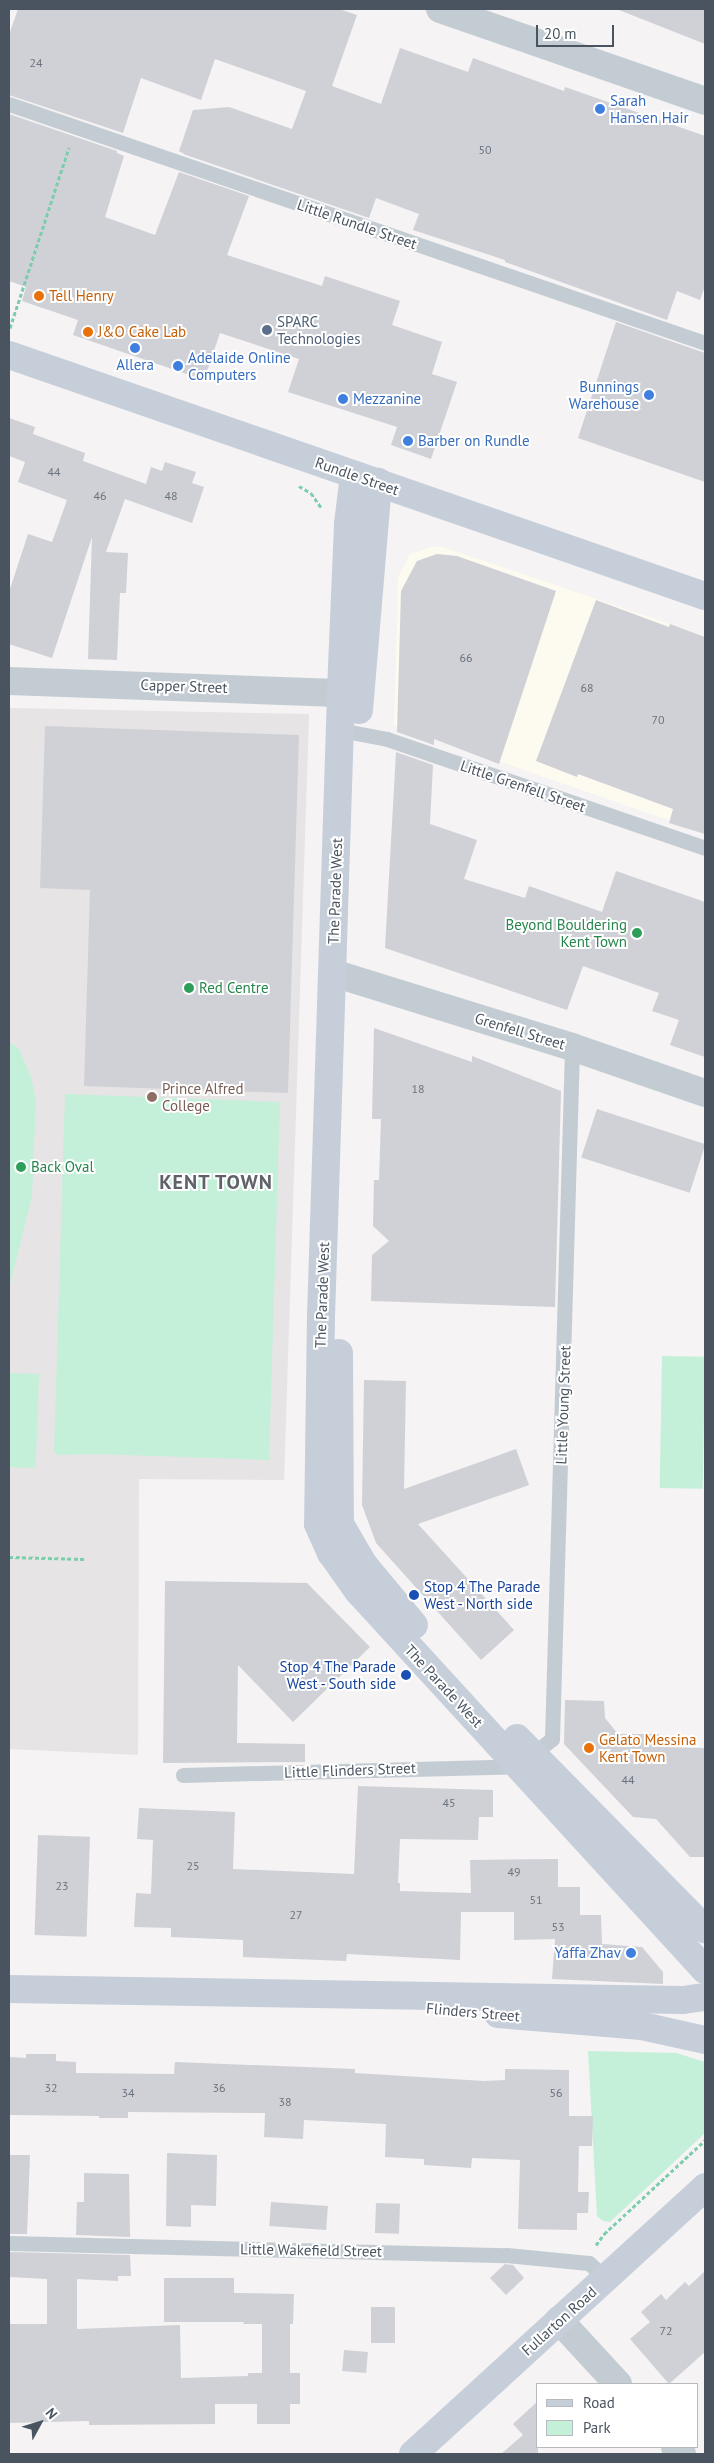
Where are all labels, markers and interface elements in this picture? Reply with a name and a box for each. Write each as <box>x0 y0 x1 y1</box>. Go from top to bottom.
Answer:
scale bar <box>539 15 616 47</box>
text: 20 m <box>544 24 577 43</box>
house number: 24 <box>29 56 43 70</box>
place label: Sarah Hansen Hair <box>610 91 689 126</box>
marker: Sarah Hansen Hair <box>594 103 606 115</box>
house number: 50 <box>478 143 492 157</box>
street label: Little Rundle Street <box>295 195 419 253</box>
place label: Tell Henry <box>49 287 114 305</box>
marker: Tell Henry <box>33 290 45 302</box>
place label: SPARC Technologies <box>277 312 361 347</box>
place label: J&O Cake Lab <box>98 323 186 341</box>
marker: SPARC Technologies <box>261 324 273 336</box>
marker: J&O Cake Lab <box>82 326 94 338</box>
marker: Allera <box>129 342 141 354</box>
place label: Adelaide Online Computers <box>188 348 291 383</box>
place label: Allera <box>116 356 154 374</box>
marker: Adelaide Online Computers <box>172 360 184 372</box>
place label: Bunnings Warehouse <box>569 377 639 412</box>
marker: Bunnings Warehouse <box>643 389 655 401</box>
place label: Mezzanine <box>353 390 421 408</box>
marker: Mezzanine <box>337 393 349 405</box>
place label: Barber on Rundle <box>418 432 530 450</box>
marker: Barber on Rundle <box>402 435 414 447</box>
street label: Rundle Street <box>313 453 401 499</box>
house number: 44 <box>47 465 61 479</box>
house number: 46 <box>93 489 107 503</box>
house number: 48 <box>164 489 178 503</box>
house number: 66 <box>459 651 473 665</box>
street label: Capper Street <box>140 675 228 697</box>
house number: 68 <box>580 681 594 695</box>
house number: 70 <box>651 713 665 727</box>
street label: Little Grenfell Street <box>458 756 588 816</box>
street label: The Parade West <box>324 837 346 945</box>
place label: Beyond Bouldering Kent Town <box>505 915 627 950</box>
marker: Beyond Bouldering Kent Town <box>631 927 643 939</box>
place label: Red Centre <box>199 979 269 997</box>
marker: Red Centre <box>183 982 195 994</box>
street label: Grenfell Street <box>473 1009 567 1053</box>
place label: Prince Alfred College <box>162 1079 244 1114</box>
house number: 18 <box>411 1082 425 1096</box>
marker: Prince Alfred College <box>146 1091 158 1103</box>
place label: Back Oval <box>31 1158 94 1176</box>
marker: Back Oval <box>15 1161 27 1173</box>
district label: KENT TOWN <box>157 1170 275 1194</box>
street label: The Parade West <box>311 1241 333 1349</box>
street label: Little Young Street <box>552 1345 574 1465</box>
place label: Stop 4 The Parade West - North side <box>424 1577 541 1612</box>
marker: Stop 4 The Parade West - North side <box>408 1589 420 1601</box>
street label: The Parade West <box>401 1641 487 1731</box>
place label: Stop 4 The Parade West - South side <box>279 1657 396 1692</box>
marker: Stop 4 The Parade West - South side <box>400 1669 412 1681</box>
place label: Gelato Messina Kent Town <box>599 1730 696 1765</box>
marker: Gelato Messina Kent Town <box>583 1742 595 1754</box>
street label: Little Flinders Street <box>284 1759 416 1781</box>
house number: 44 <box>621 1773 635 1787</box>
house number: 45 <box>442 1796 456 1810</box>
house number: 25 <box>186 1859 200 1873</box>
house number: 49 <box>507 1865 521 1879</box>
house number: 23 <box>55 1879 69 1893</box>
house number: 51 <box>529 1893 543 1907</box>
house number: 27 <box>289 1908 303 1922</box>
house number: 53 <box>551 1920 565 1934</box>
place label: Yaffa Zhav <box>554 1944 621 1962</box>
marker: Yaffa Zhav <box>625 1947 637 1959</box>
street label: Flinders Street <box>426 1999 520 2025</box>
house number: 32 <box>44 2081 58 2095</box>
house number: 36 <box>212 2081 226 2095</box>
house number: 34 <box>121 2086 135 2100</box>
house number: 56 <box>549 2086 563 2100</box>
house number: 38 <box>278 2095 292 2109</box>
street label: Little Wakefield Street <box>240 2240 382 2260</box>
street label: Fullarton Road <box>518 2283 600 2359</box>
house number: 72 <box>659 2324 673 2338</box>
legend <box>536 2383 699 2448</box>
text: Road <box>583 2393 615 2412</box>
north arrow <box>15 2398 65 2448</box>
text: N <box>42 2404 62 2423</box>
text: Park <box>583 2418 611 2437</box>

